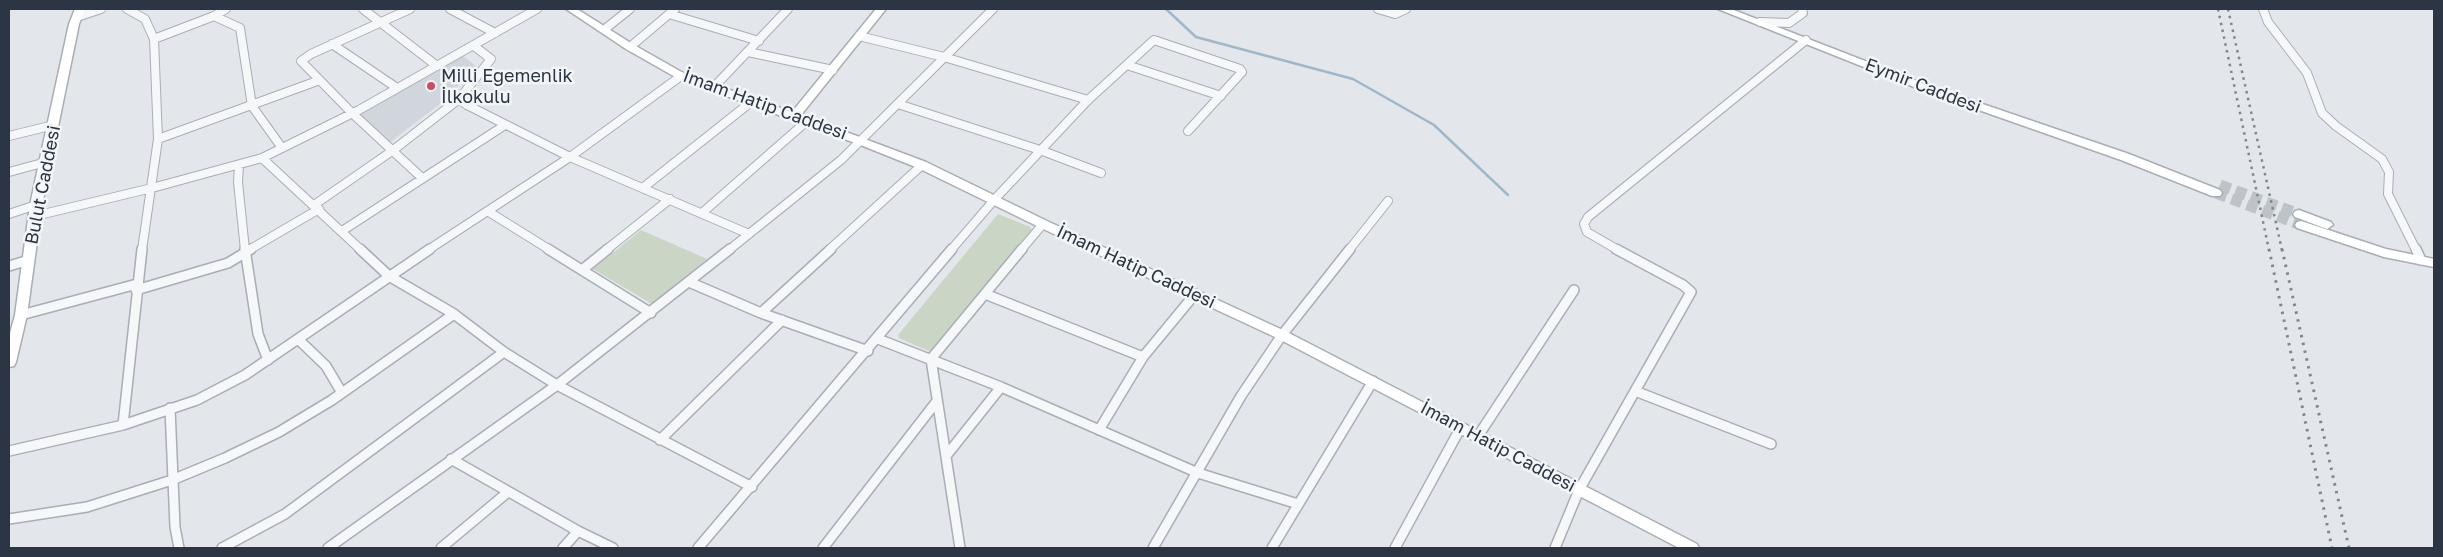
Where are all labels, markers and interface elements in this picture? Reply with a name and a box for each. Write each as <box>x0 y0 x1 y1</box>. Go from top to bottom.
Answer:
street label: Eymir Caddesi <box>1862 54 1984 118</box>
place label: Milli Egemenlik İlkokulu <box>441 65 573 108</box>
street label: İmam Hatip Caddesi <box>680 65 850 145</box>
marker: Milli Egemenlik İlkokulu <box>425 80 437 92</box>
street label: Bulut Caddesi <box>21 124 65 246</box>
street label: İmam Hatip Caddesi <box>1053 221 1219 313</box>
street label: İmam Hatip Caddesi <box>1417 397 1579 497</box>

